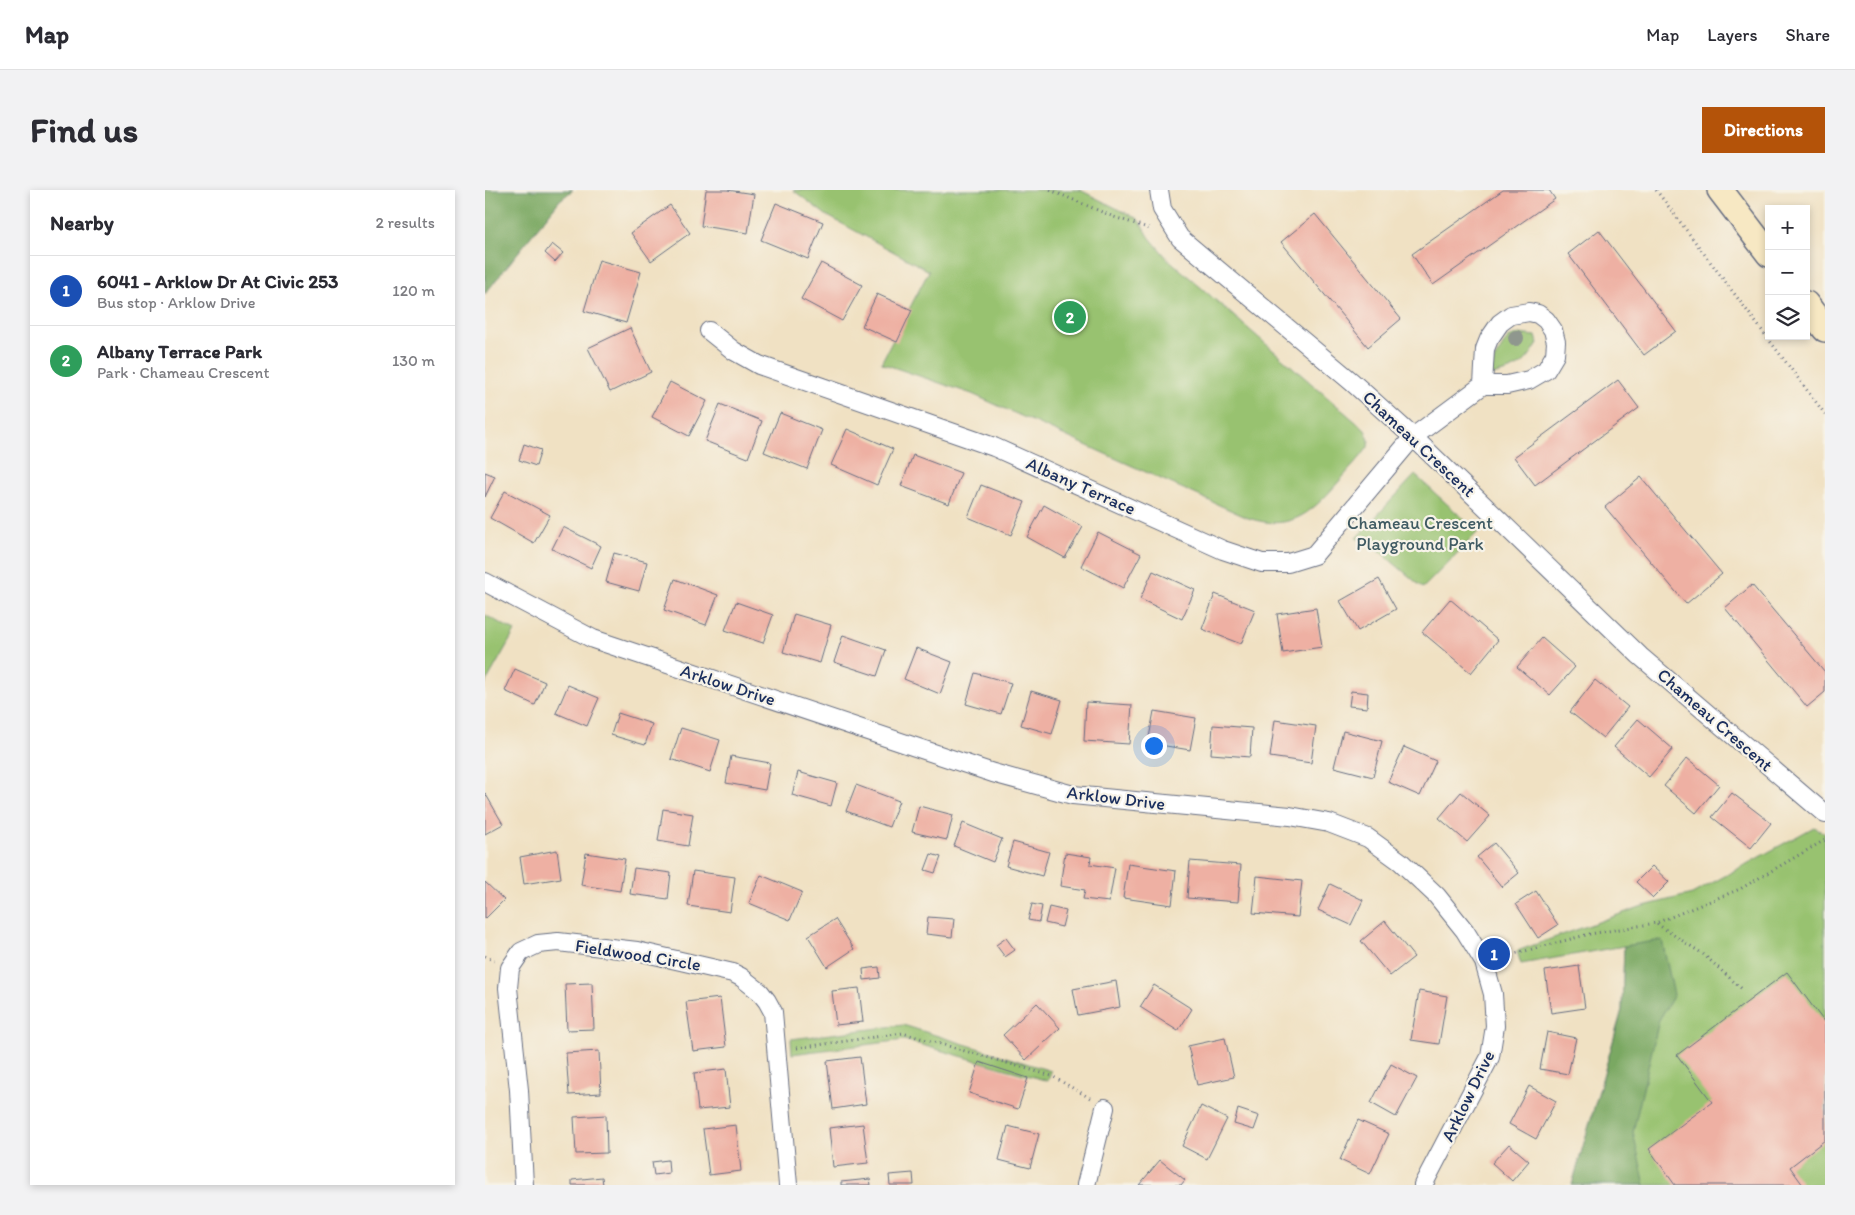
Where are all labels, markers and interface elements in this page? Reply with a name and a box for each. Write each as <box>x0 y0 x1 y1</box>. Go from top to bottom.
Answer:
text: Map <box>25 20 69 49</box>
text: Map <box>1646 24 1679 46</box>
text: Layers <box>1707 24 1757 46</box>
text: Share <box>1785 24 1830 46</box>
button: Directions <box>1702 107 1825 153</box>
text: Find us <box>30 109 138 151</box>
map controls <box>1765 205 1810 340</box>
button: + <box>1765 205 1810 250</box>
text: Nearby <box>50 210 114 235</box>
text: 2 results <box>375 213 435 232</box>
button: − <box>1765 250 1810 295</box>
text: 6041 - Arklow Dr At Civic 253 <box>97 270 338 293</box>
text: 1 <box>62 281 70 300</box>
text: 120 m <box>392 281 435 300</box>
text: Bus stop · Arklow Drive <box>97 293 255 312</box>
button: layers <box>1765 295 1810 340</box>
pin: 2 <box>1054 298 1086 336</box>
text: Albany Terrace Park <box>97 340 262 363</box>
text: 2 <box>62 351 70 370</box>
text: 130 m <box>392 351 435 370</box>
text: Park · Chameau Crescent <box>97 363 269 382</box>
street label: Chameau Crescent <box>1358 386 1480 502</box>
street label: Albany Terrace <box>1023 452 1139 520</box>
park label: Chameau Crescent Playground Park <box>1347 512 1493 555</box>
street label: Arklow Drive <box>678 659 778 711</box>
street label: Chameau Crescent <box>1653 664 1778 776</box>
your location <box>1141 733 1167 759</box>
street label: Arklow Drive <box>1066 781 1166 815</box>
street label: Fieldwood Circle <box>574 934 702 976</box>
pin: 1 <box>1478 935 1510 973</box>
street label: Arklow Drive <box>1436 1047 1500 1145</box>

